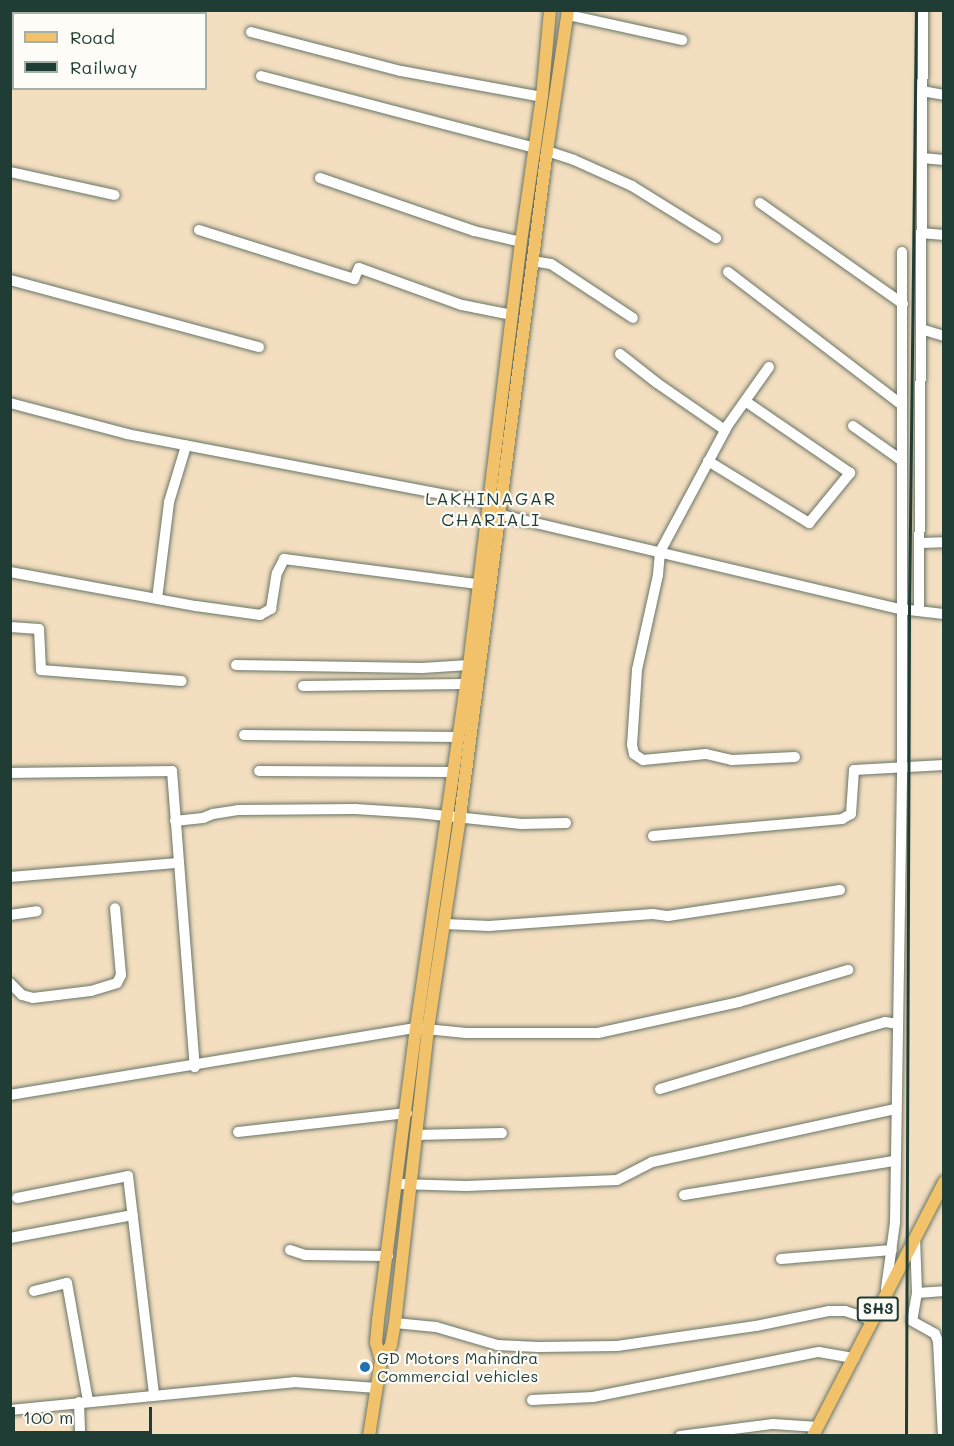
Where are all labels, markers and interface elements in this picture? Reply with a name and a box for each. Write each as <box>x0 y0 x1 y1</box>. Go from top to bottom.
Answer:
legend <box>12 12 207 90</box>
text: Road <box>70 25 115 49</box>
text: Railway <box>70 55 137 79</box>
district label: LAKHINAGAR CHARIALI <box>425 488 557 530</box>
road number: SH3 <box>856 1297 900 1321</box>
place label: GD Motors Mahindra Commercial vehicles <box>377 1348 538 1386</box>
marker: GD Motors Mahindra Commercial vehicles <box>358 1360 372 1374</box>
scale bar <box>15 1395 154 1433</box>
text: 100 m <box>23 1405 73 1429</box>

